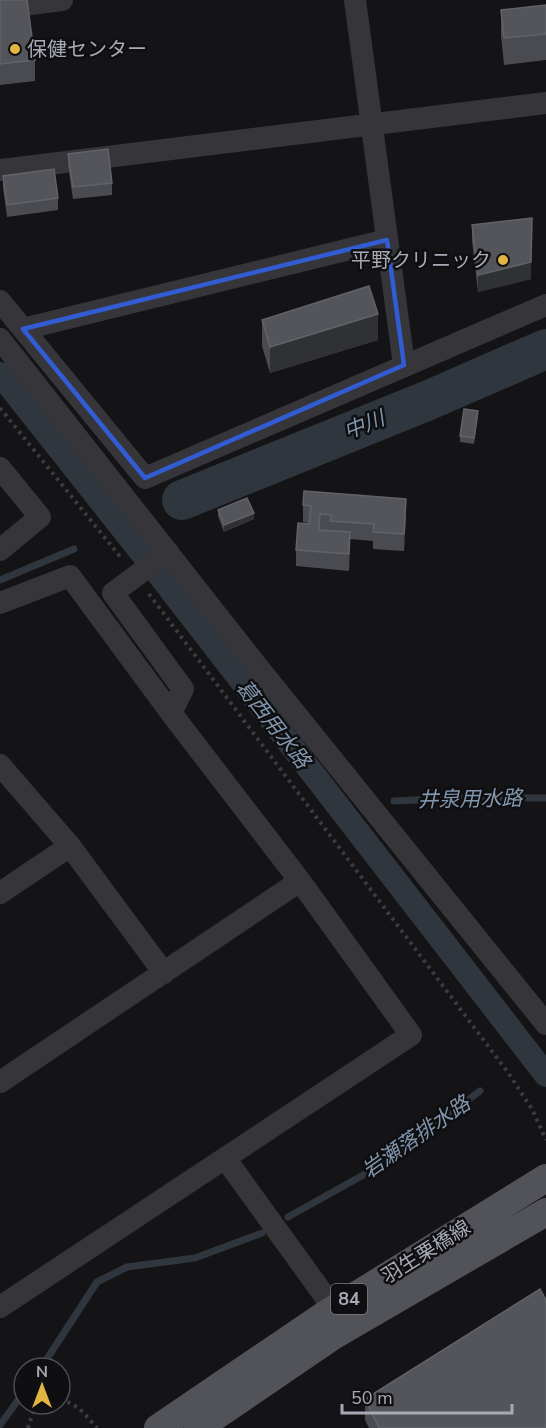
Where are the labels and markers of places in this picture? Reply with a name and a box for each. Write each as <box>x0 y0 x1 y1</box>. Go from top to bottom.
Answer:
place label: 保健センター <box>27 36 147 63</box>
marker: 保健センター <box>8 42 22 56</box>
place label: 平野クリニック <box>351 247 491 274</box>
marker: 平野クリニック <box>496 253 510 267</box>

